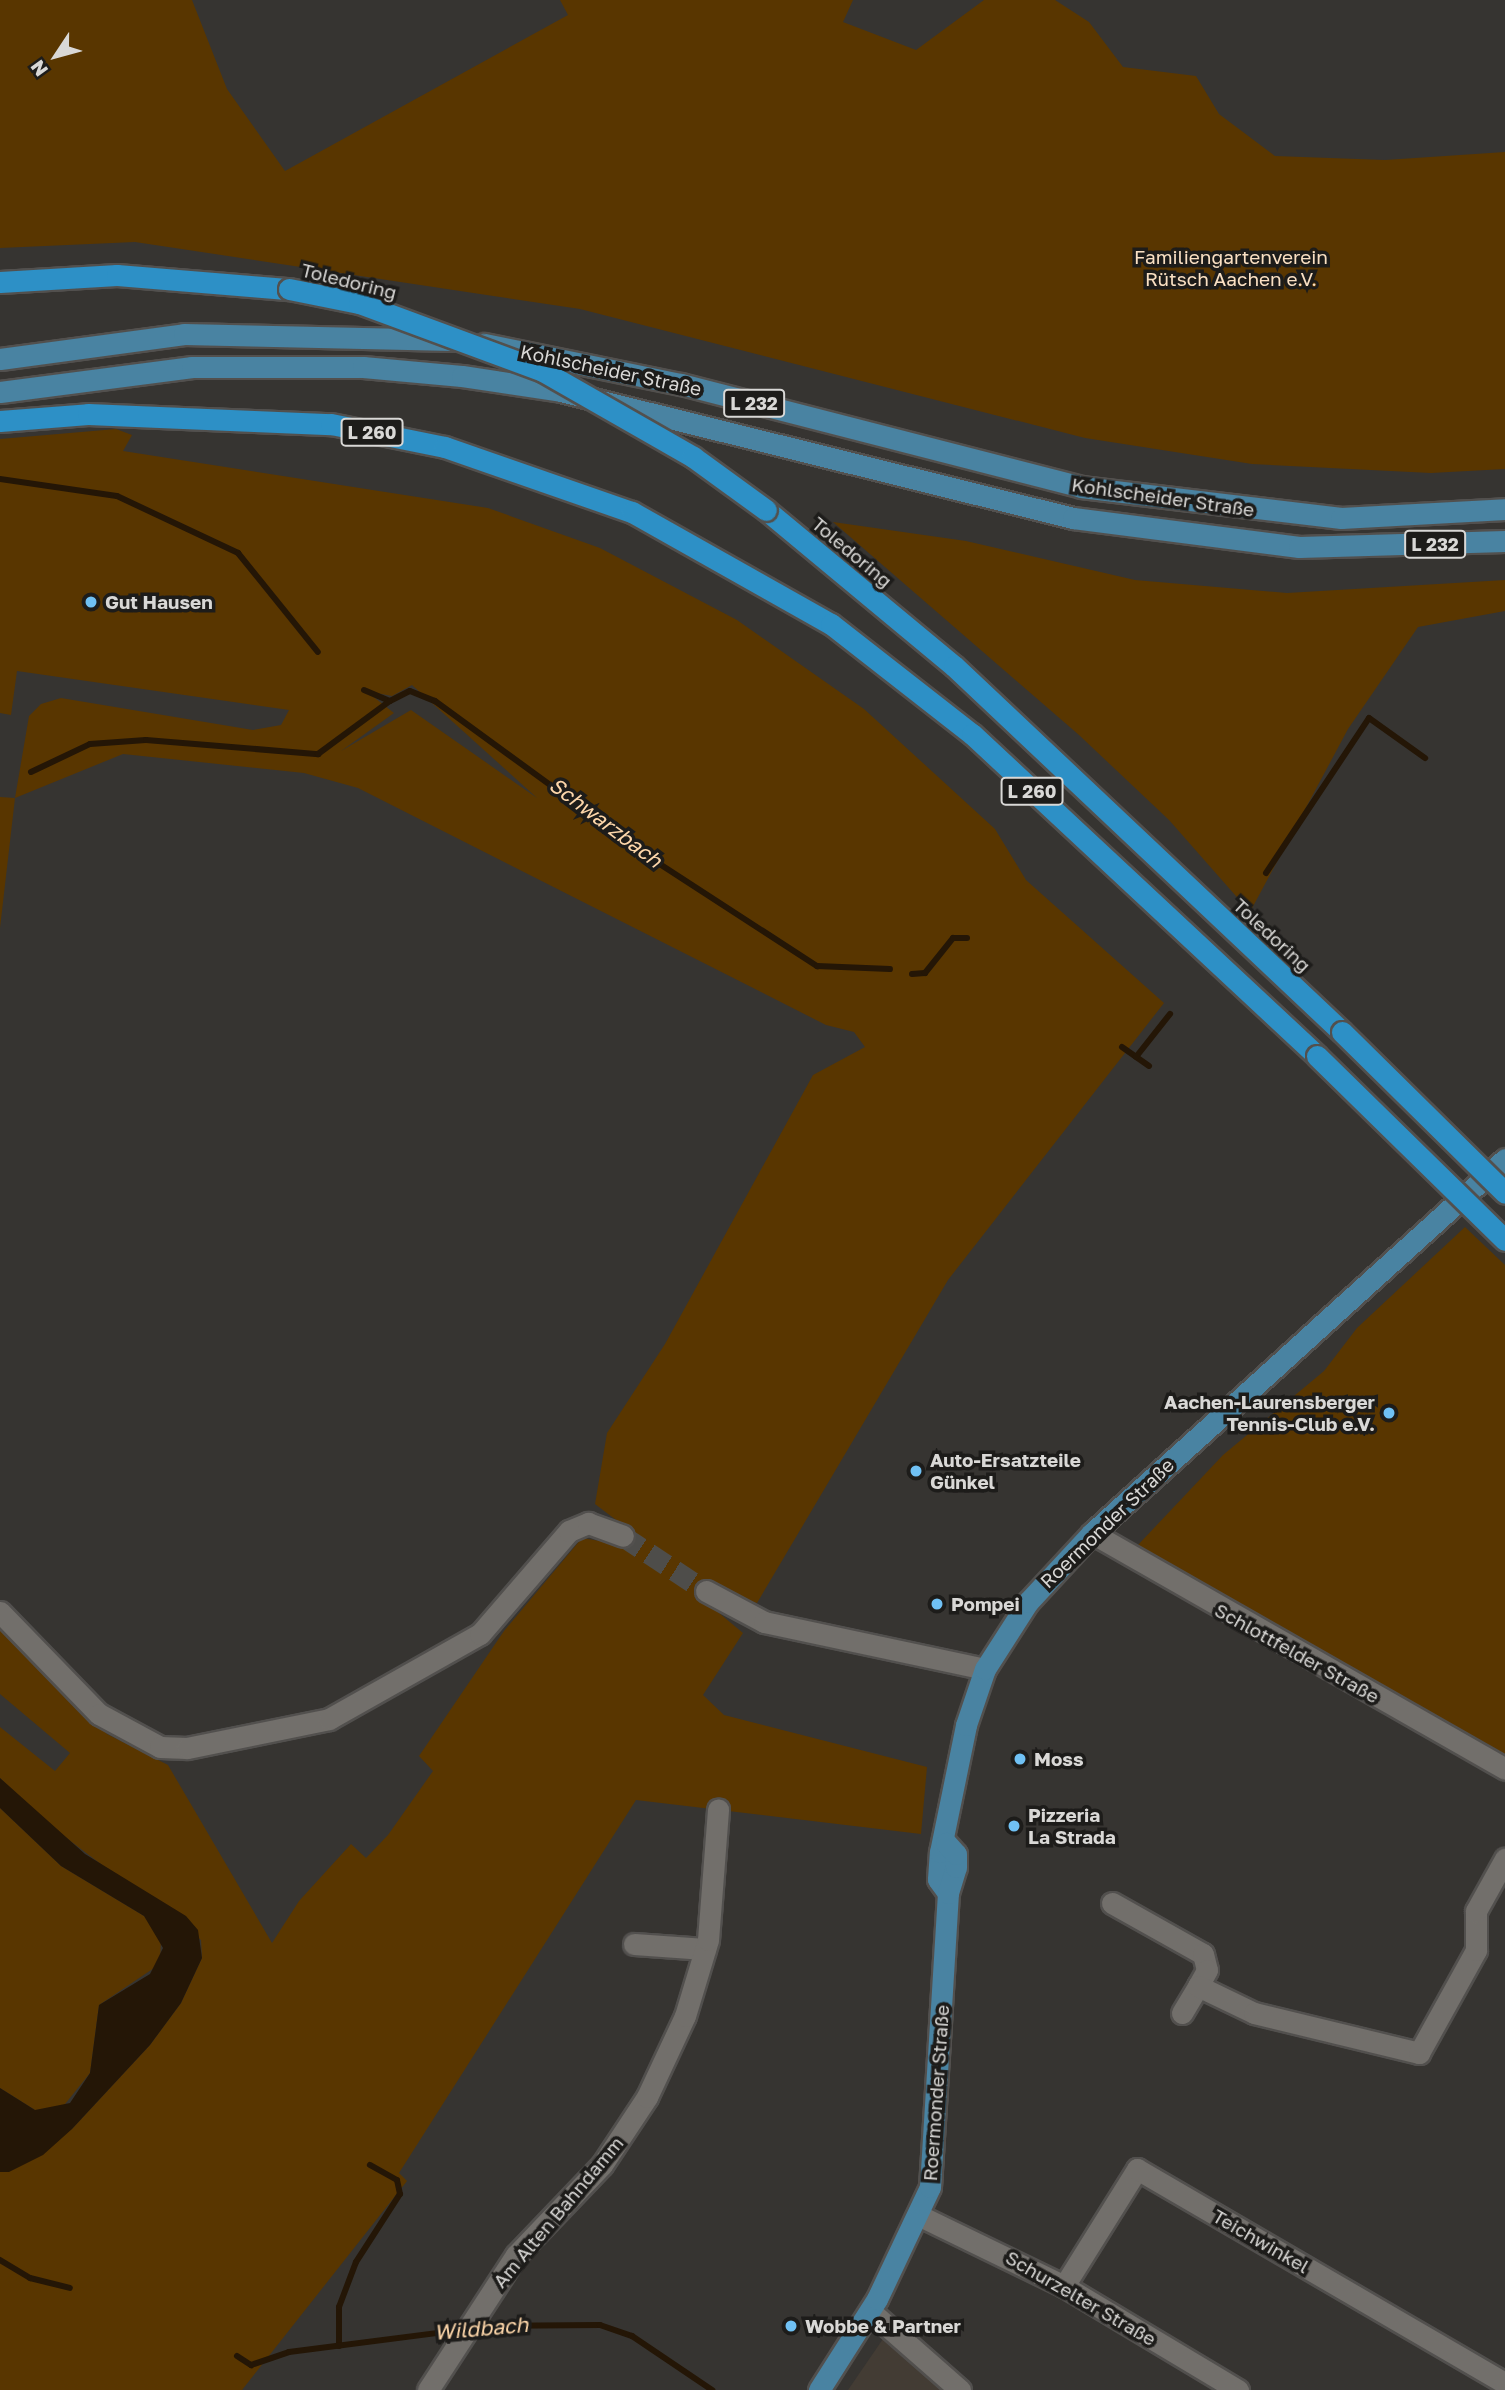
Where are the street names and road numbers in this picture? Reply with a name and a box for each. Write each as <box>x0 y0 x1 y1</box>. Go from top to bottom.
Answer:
street label: Toledoring <box>299 258 399 304</box>
street label: Kohlscheider Straße <box>518 340 704 400</box>
road number: L 232 <box>722 388 786 418</box>
road number: L 260 <box>340 418 404 446</box>
street label: Kohlscheider Straße <box>1070 473 1256 521</box>
street label: Toledoring <box>807 512 897 592</box>
road number: L 232 <box>1404 530 1466 558</box>
road number: L 260 <box>1000 776 1064 806</box>
street label: Toledoring <box>1229 893 1315 977</box>
street label: Roermonder Straße <box>1036 1453 1178 1593</box>
street label: Schlottfelder Straße <box>1211 1598 1383 1708</box>
street label: Roermonder Straße <box>918 2004 954 2182</box>
street label: Am Alten Bahndamm <box>488 2132 628 2292</box>
street label: Teichwinkel <box>1209 2204 1313 2278</box>
street label: Schurzelter Straße <box>1002 2246 1160 2350</box>

